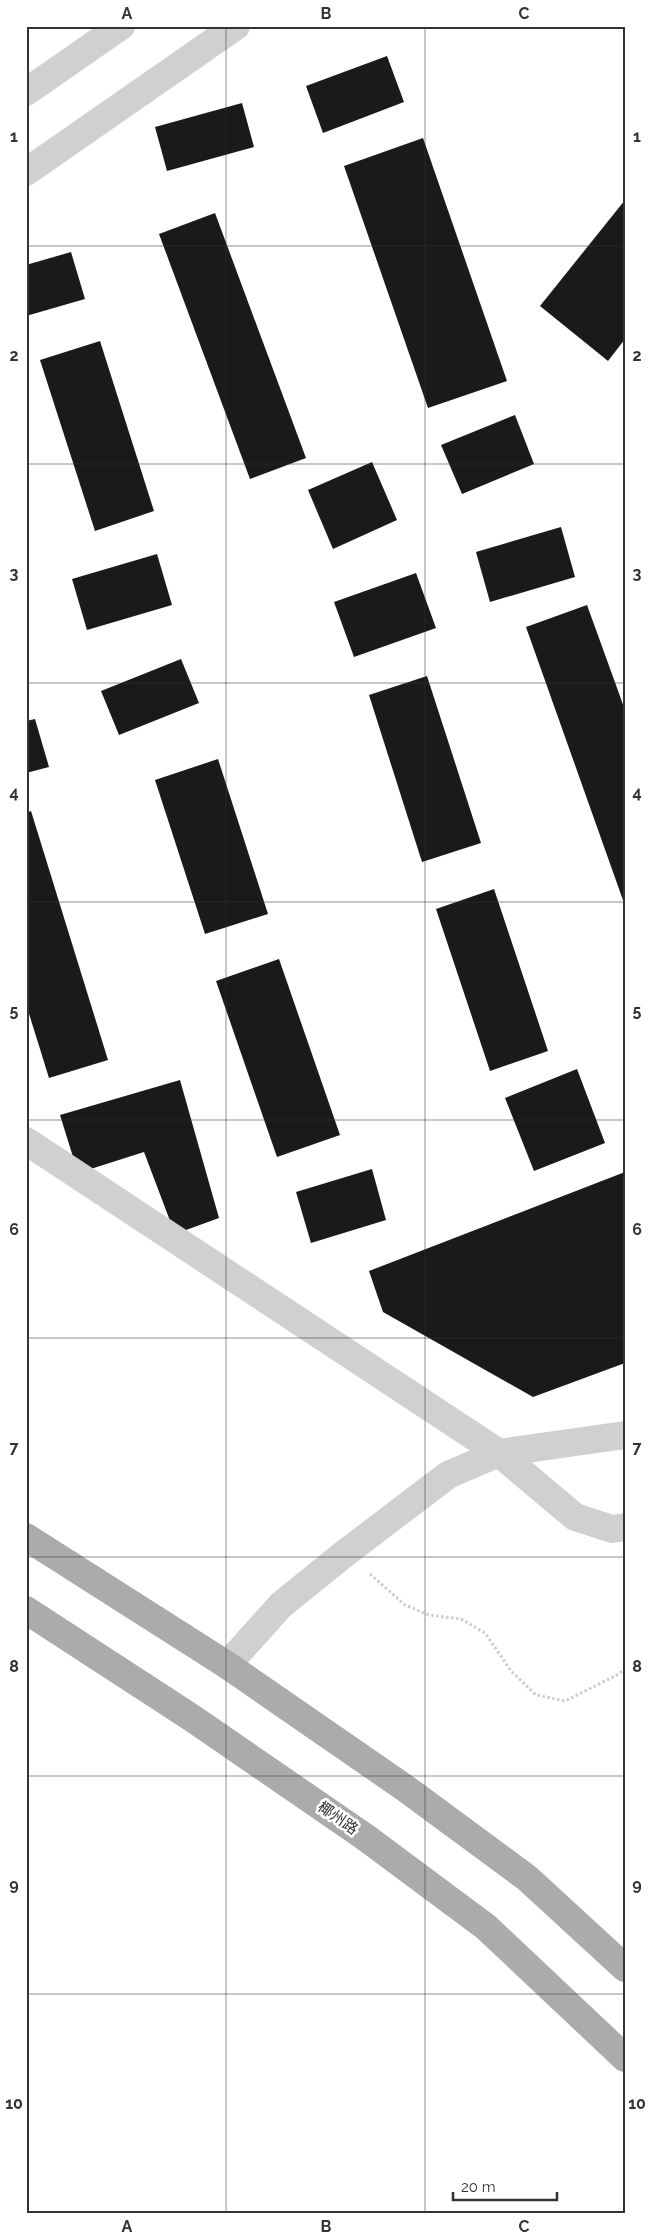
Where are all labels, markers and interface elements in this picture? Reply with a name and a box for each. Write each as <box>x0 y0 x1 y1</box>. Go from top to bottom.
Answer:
text: A <box>122 4 133 23</box>
text: B <box>321 4 332 23</box>
text: C <box>519 4 530 23</box>
text: 1 <box>10 127 18 146</box>
text: 1 <box>633 127 641 146</box>
text: 2 <box>9 346 19 365</box>
text: 2 <box>632 346 642 365</box>
text: 3 <box>10 564 19 583</box>
text: 3 <box>633 564 642 583</box>
text: 4 <box>9 783 19 802</box>
text: 4 <box>632 783 642 802</box>
text: 5 <box>10 1001 19 1020</box>
text: 5 <box>633 1001 642 1020</box>
text: 6 <box>9 1220 19 1239</box>
text: 6 <box>632 1220 642 1239</box>
text: 7 <box>10 1438 19 1457</box>
text: 7 <box>633 1438 642 1457</box>
text: 8 <box>9 1657 19 1676</box>
text: 8 <box>632 1657 642 1676</box>
street label: 椰州路 <box>314 1798 362 1838</box>
text: 9 <box>9 1875 19 1894</box>
text: 9 <box>632 1875 642 1894</box>
text: 10 <box>5 2094 23 2113</box>
text: 10 <box>628 2094 646 2113</box>
scale bar <box>453 2170 557 2202</box>
text: 20 m <box>461 2178 496 2196</box>
text: A <box>122 2217 133 2236</box>
text: B <box>321 2217 332 2236</box>
text: C <box>519 2217 530 2236</box>

